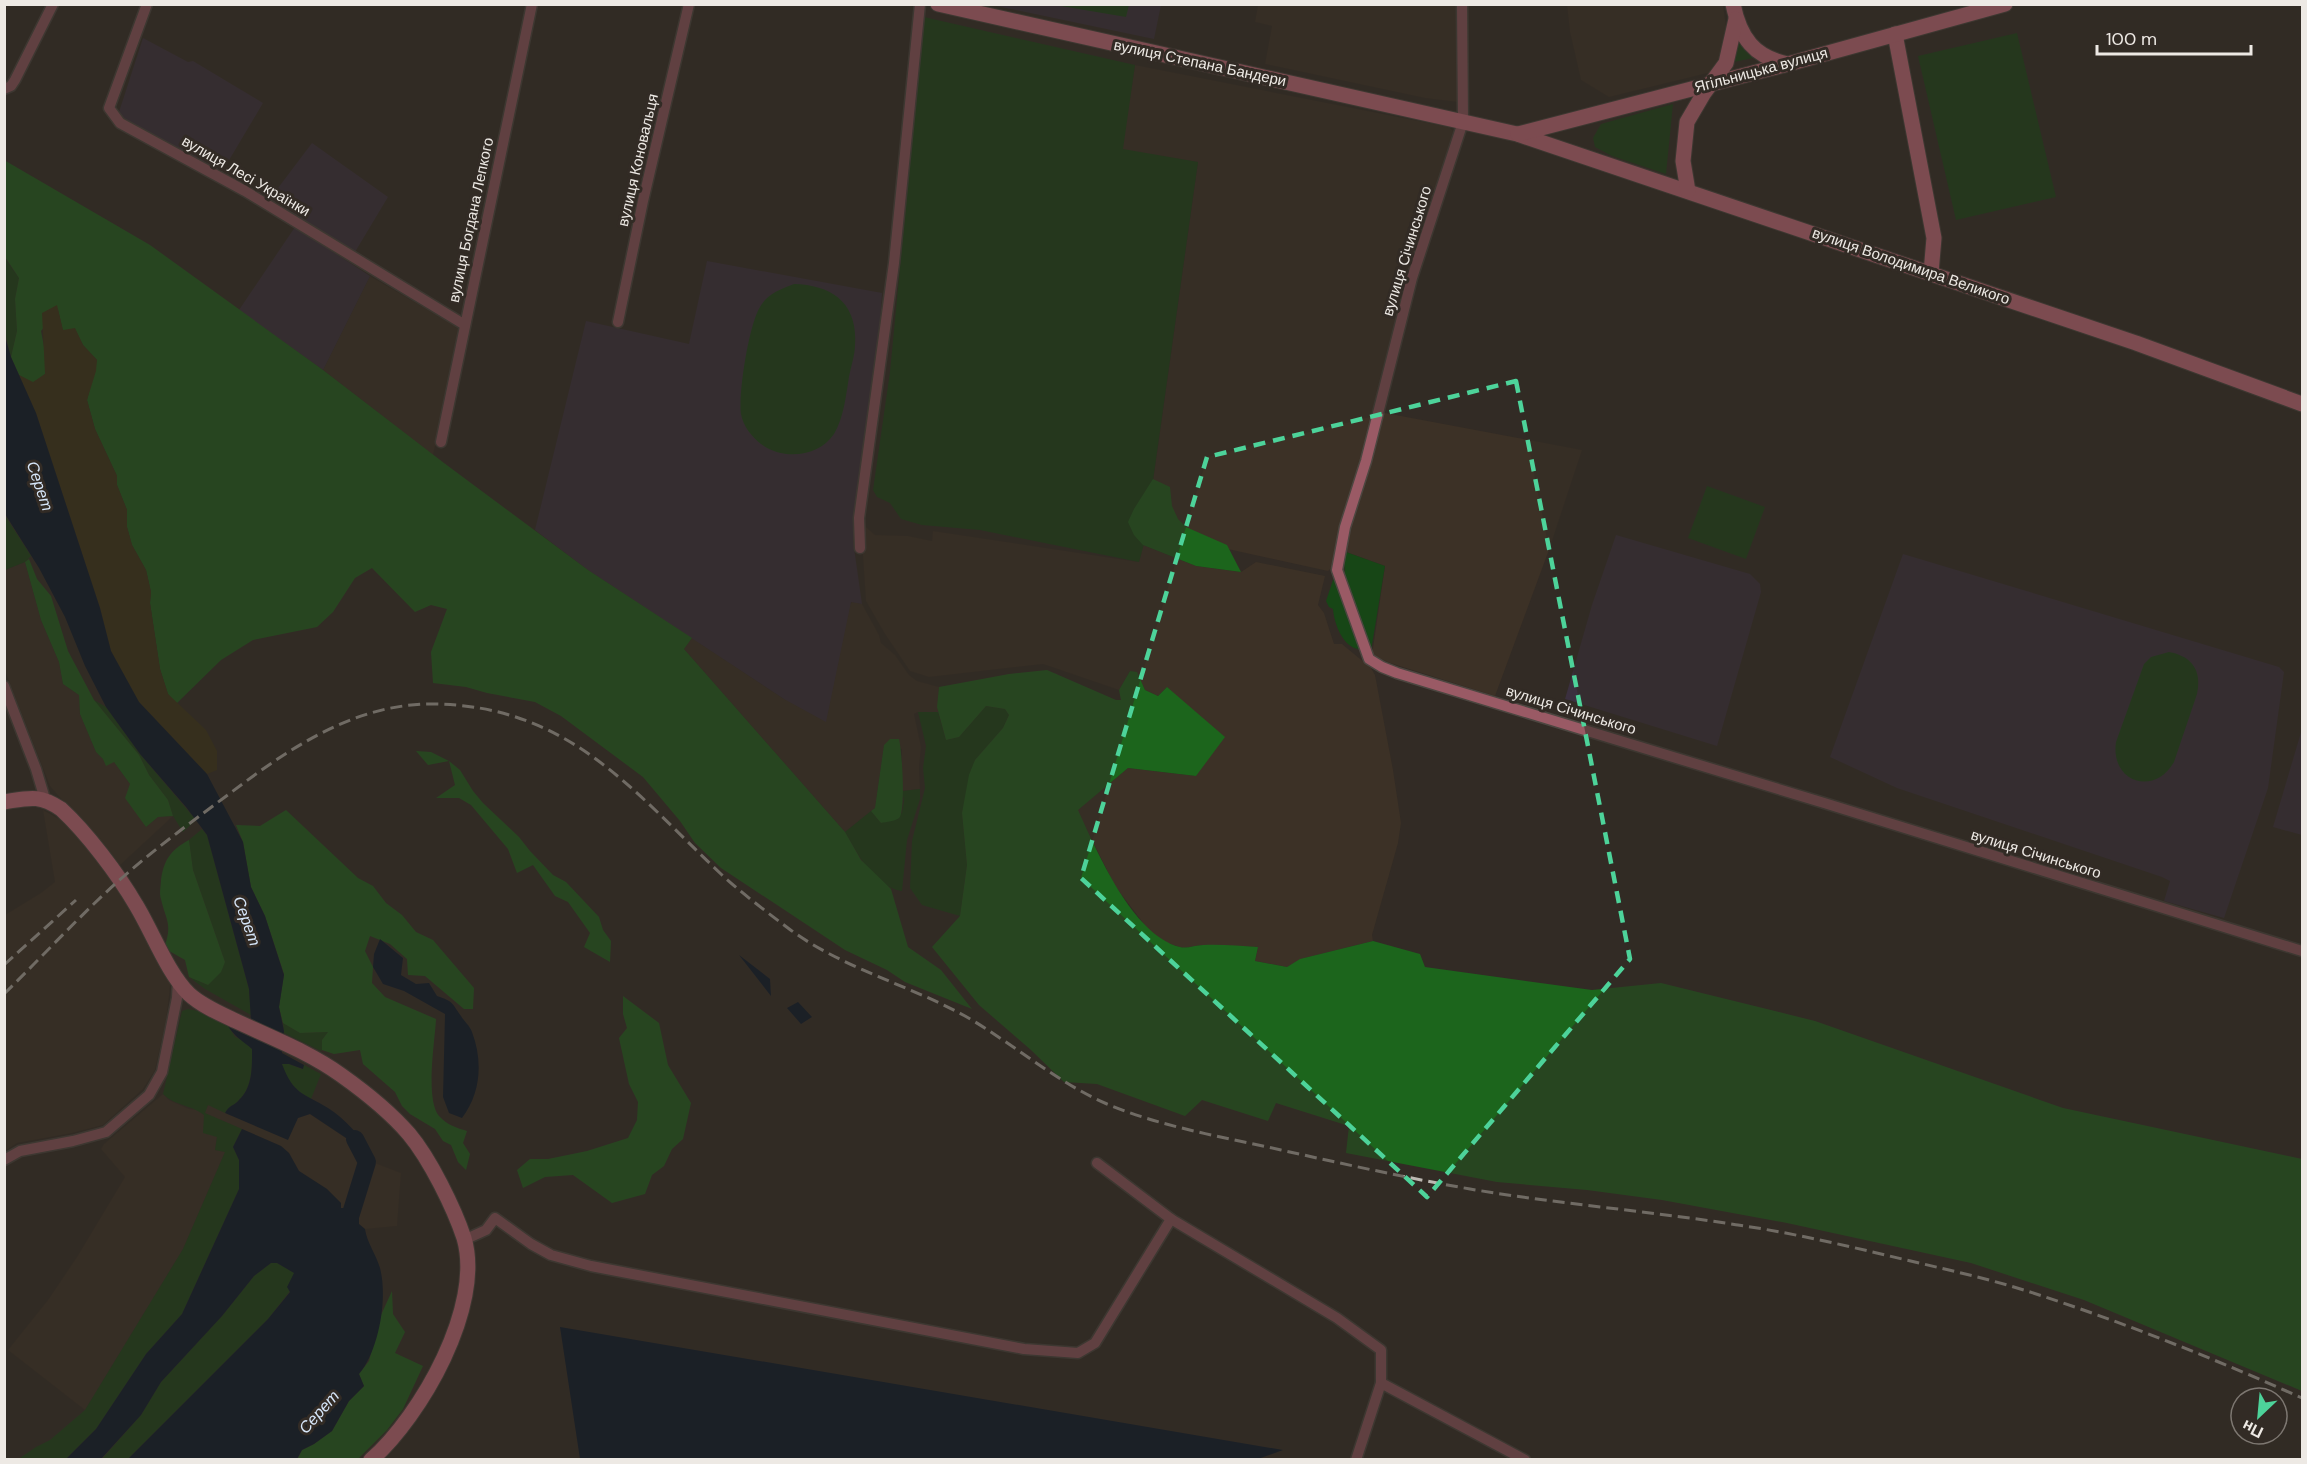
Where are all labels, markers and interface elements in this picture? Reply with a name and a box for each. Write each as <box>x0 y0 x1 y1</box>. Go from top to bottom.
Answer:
scale bar <box>2097 18 2252 56</box>
text: 100 m <box>2106 27 2157 51</box>
street label: вулиця Степана Бандери <box>1112 35 1288 91</box>
street label: Ягільницька вулиця <box>1692 43 1830 97</box>
street label: вулиця Коновальця <box>613 92 663 228</box>
street label: вулиця Лесі Українки <box>178 131 314 221</box>
street label: вулиця Богдана Лепкого <box>444 136 498 304</box>
street label: вулиця Січинського <box>1378 183 1436 319</box>
street label: вулиця Володимира Великого <box>1810 223 2012 309</box>
water label: Серет <box>22 458 58 514</box>
street label: вулиця Січинського <box>1503 681 1639 739</box>
street label: вулиця Січинського <box>1968 825 2104 883</box>
water label: Серет <box>228 893 266 949</box>
water label: Серет <box>294 1386 344 1438</box>
north arrow <box>2229 1386 2289 1446</box>
text: Пн <box>2239 1415 2267 1443</box>

